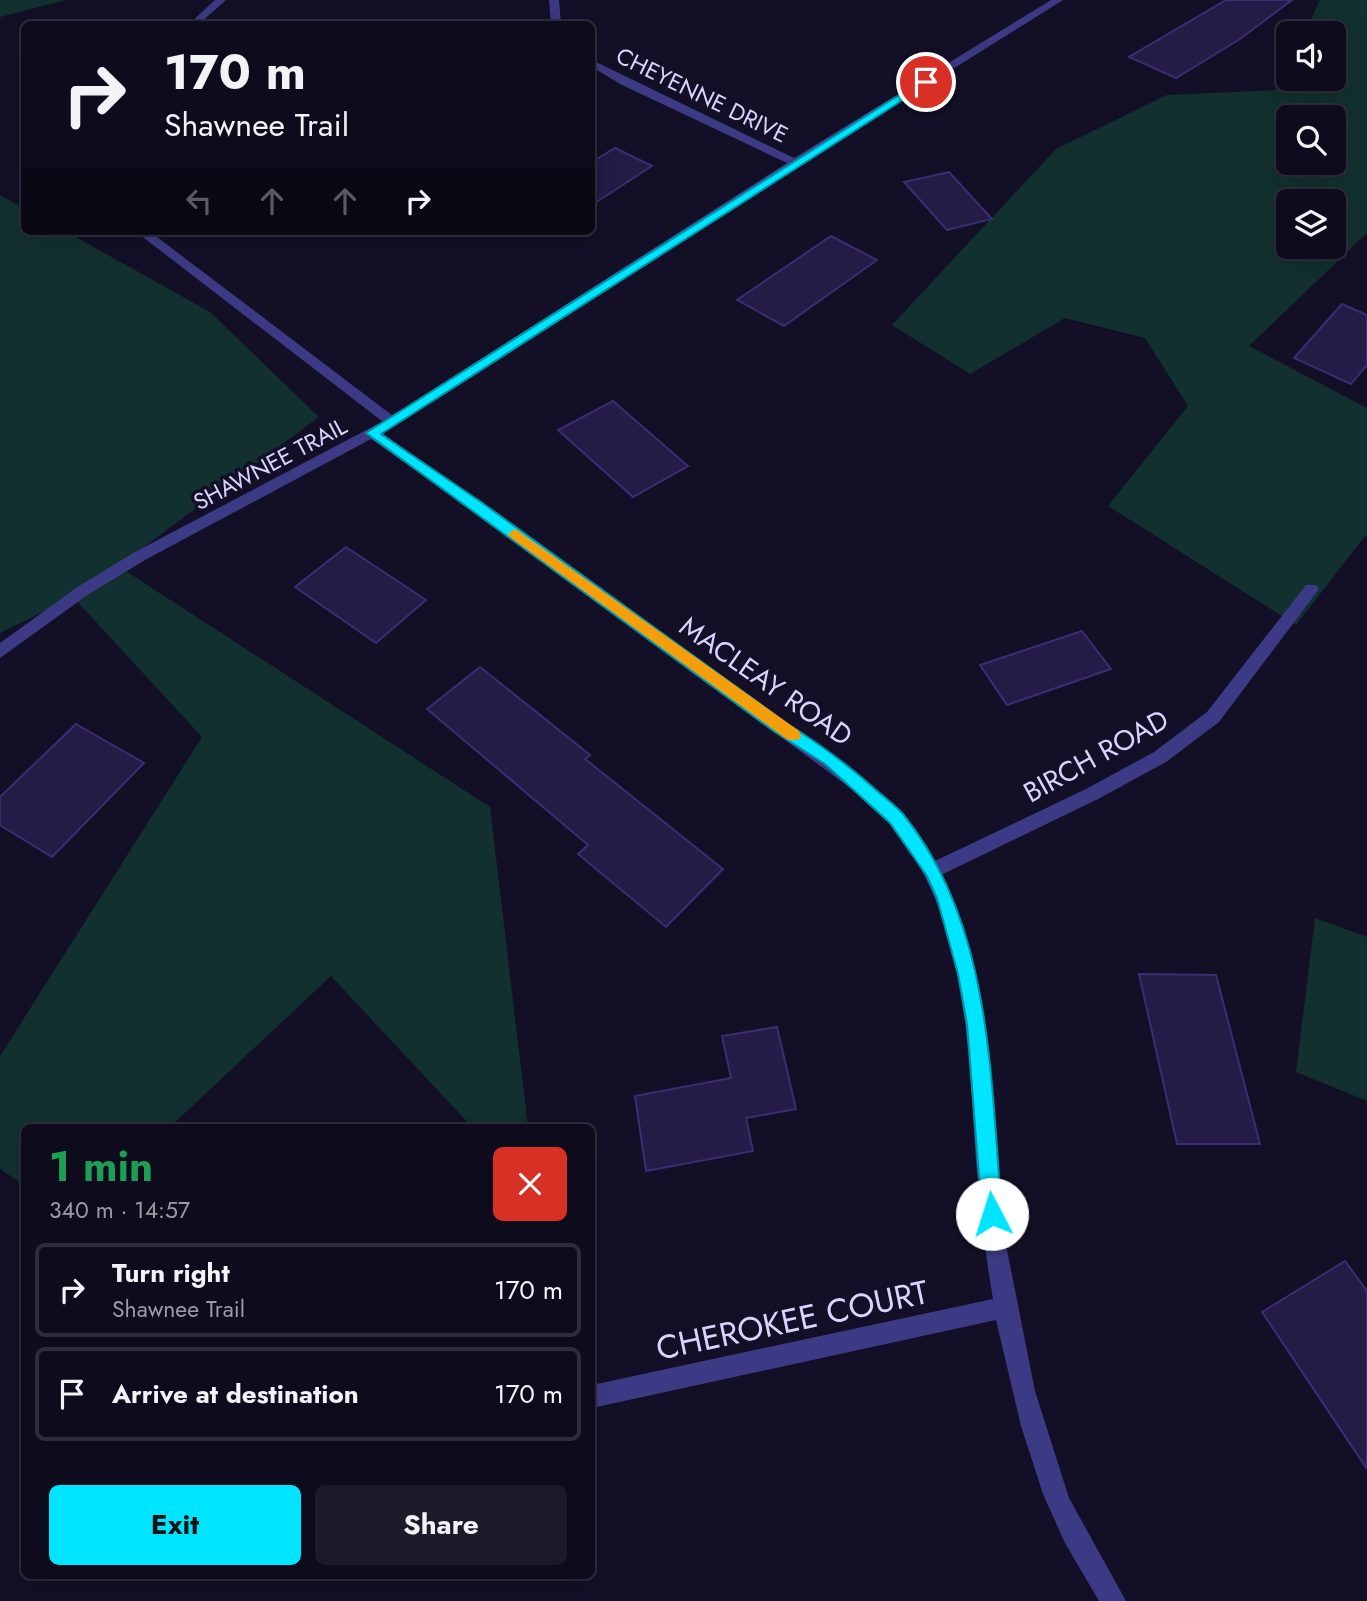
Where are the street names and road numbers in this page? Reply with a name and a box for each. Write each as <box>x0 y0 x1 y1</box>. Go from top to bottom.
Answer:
street label: CHEYENNE DRIVE <box>610 39 794 151</box>
street label: SHAWNEE TRAIL <box>187 409 353 519</box>
street label: MACLEAY ROAD <box>671 606 861 756</box>
street label: BIRCH ROAD <box>1016 699 1176 813</box>
street label: CHEROKEE COURT <box>652 1268 933 1372</box>

